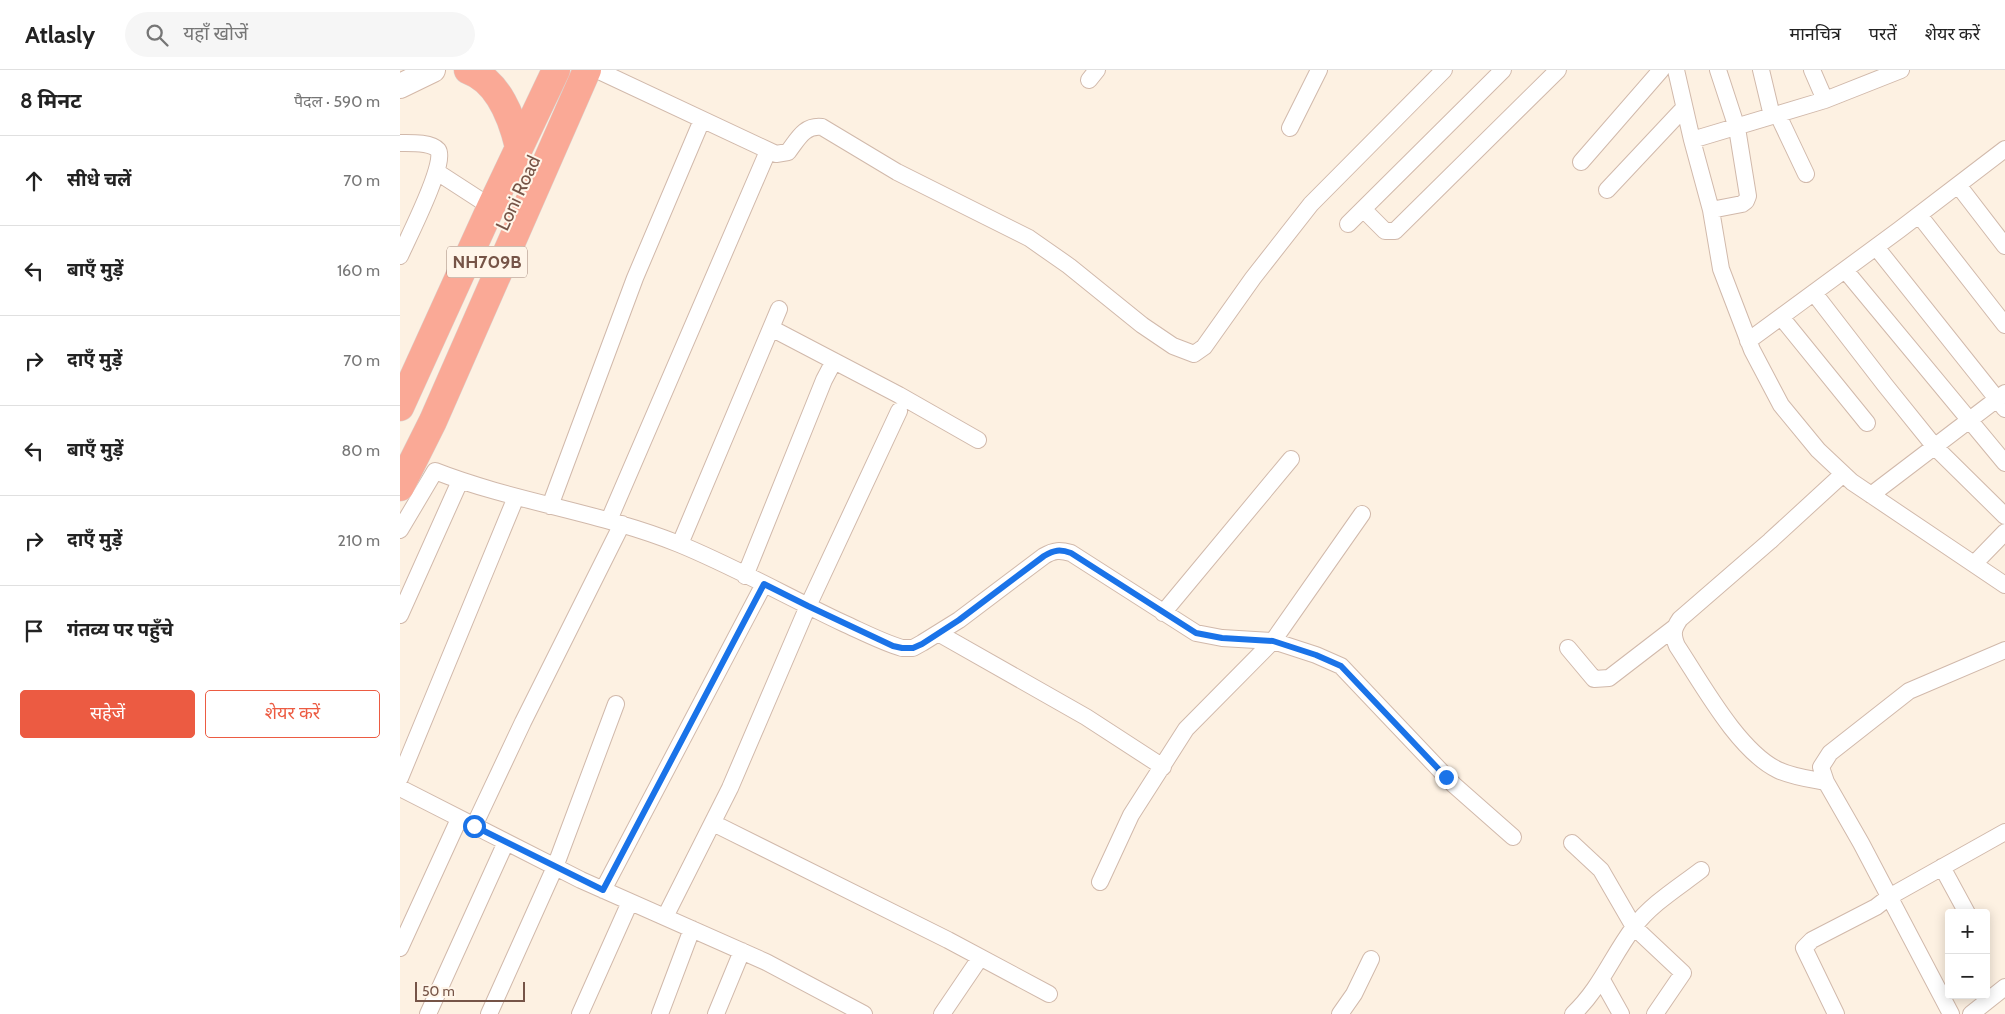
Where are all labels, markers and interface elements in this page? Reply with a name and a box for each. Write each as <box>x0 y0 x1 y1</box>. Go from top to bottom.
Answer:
search box <box>125 12 475 57</box>
text: Atlasly <box>25 20 95 49</box>
icon: search <box>143 21 171 49</box>
text: यहाँ खोजें <box>183 22 248 45</box>
text: मानचित्र <box>1789 23 1841 45</box>
text: परतें <box>1869 23 1897 45</box>
text: शेयर करें <box>1925 23 1980 45</box>
text: 8 मिनट <box>20 88 82 113</box>
text: पैदल · 590 m <box>294 92 380 111</box>
street label: Loni Road <box>491 152 545 234</box>
icon: ahead <box>20 167 48 195</box>
text: सीधे चलें <box>67 168 131 191</box>
text: 70 m <box>343 171 380 190</box>
road number: NH709B <box>447 246 527 278</box>
icon: left <box>20 257 48 285</box>
text: बाएँ मुड़ें <box>67 258 123 281</box>
text: 160 m <box>337 261 380 280</box>
icon: right <box>20 347 48 375</box>
text: दाएँ मुड़ें <box>67 348 122 371</box>
text: 70 m <box>343 351 380 370</box>
icon: left <box>20 437 48 465</box>
text: बाएँ मुड़ें <box>67 438 123 461</box>
text: 80 m <box>342 441 380 460</box>
icon: right <box>20 527 48 555</box>
text: दाएँ मुड़ें <box>67 528 122 551</box>
text: 210 m <box>338 531 380 550</box>
icon: arrive <box>20 617 48 645</box>
text: गंतव्य पर पहुँचे <box>67 618 173 641</box>
button: सहेजें <box>20 690 195 738</box>
button: शेयर करें <box>205 690 380 738</box>
route end <box>1435 766 1458 789</box>
route start <box>463 815 486 838</box>
map controls <box>1945 909 1990 999</box>
button: + <box>1945 909 1990 954</box>
button: − <box>1945 954 1990 999</box>
scale bar <box>415 979 525 1002</box>
text: 50 m <box>422 982 455 1000</box>

